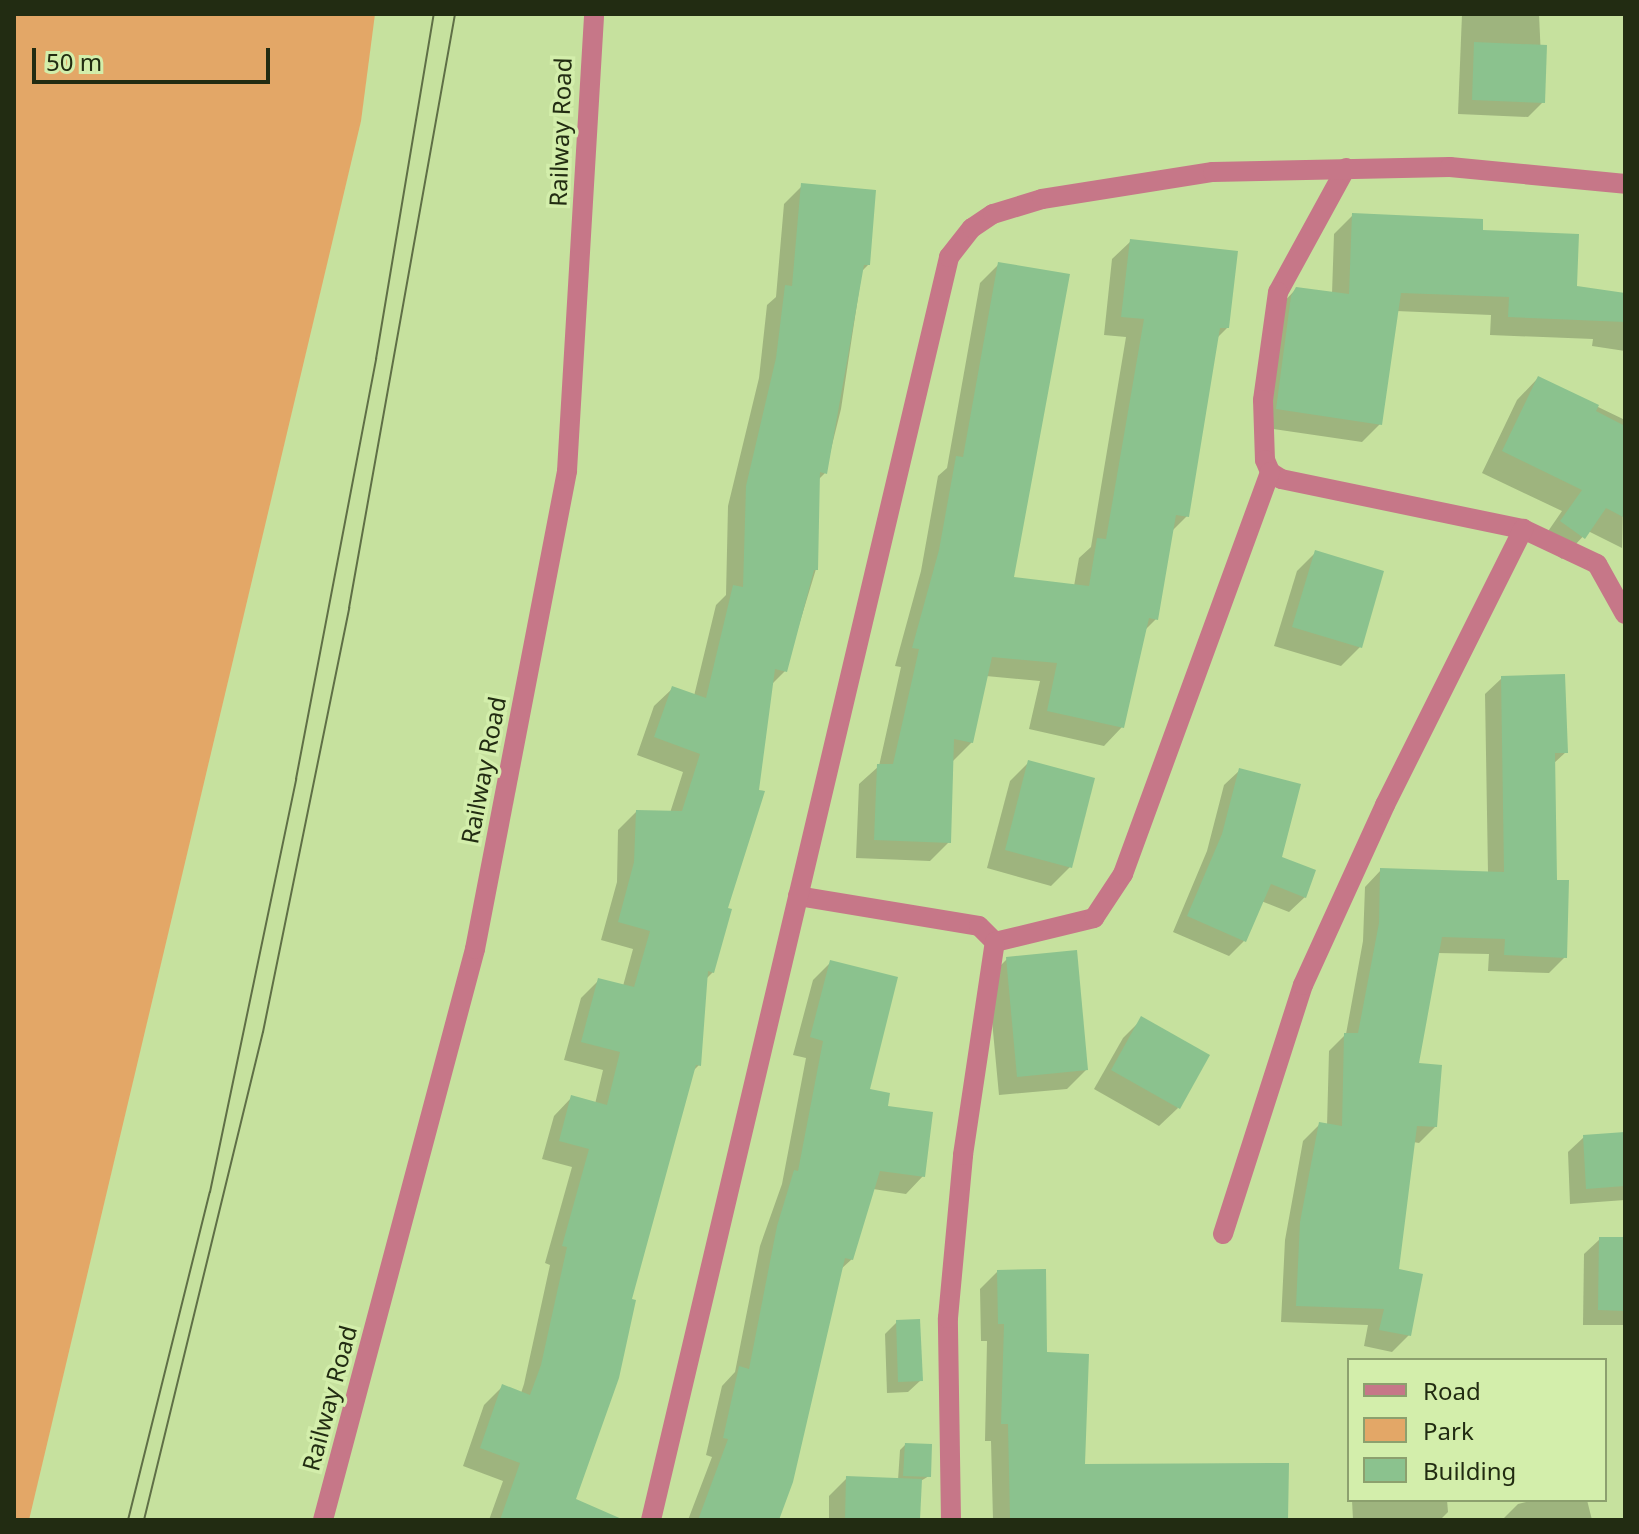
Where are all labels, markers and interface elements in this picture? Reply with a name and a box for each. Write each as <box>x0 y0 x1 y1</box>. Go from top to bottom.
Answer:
scale bar <box>36 32 274 82</box>
text: 50 m <box>46 45 102 78</box>
street label: Railway Road <box>543 57 577 207</box>
street label: Railway Road <box>455 694 511 846</box>
street label: Railway Road <box>296 1322 362 1474</box>
legend <box>1347 1358 1607 1502</box>
text: Road <box>1423 1374 1481 1407</box>
text: Park <box>1423 1414 1474 1447</box>
text: Building <box>1423 1454 1516 1487</box>

